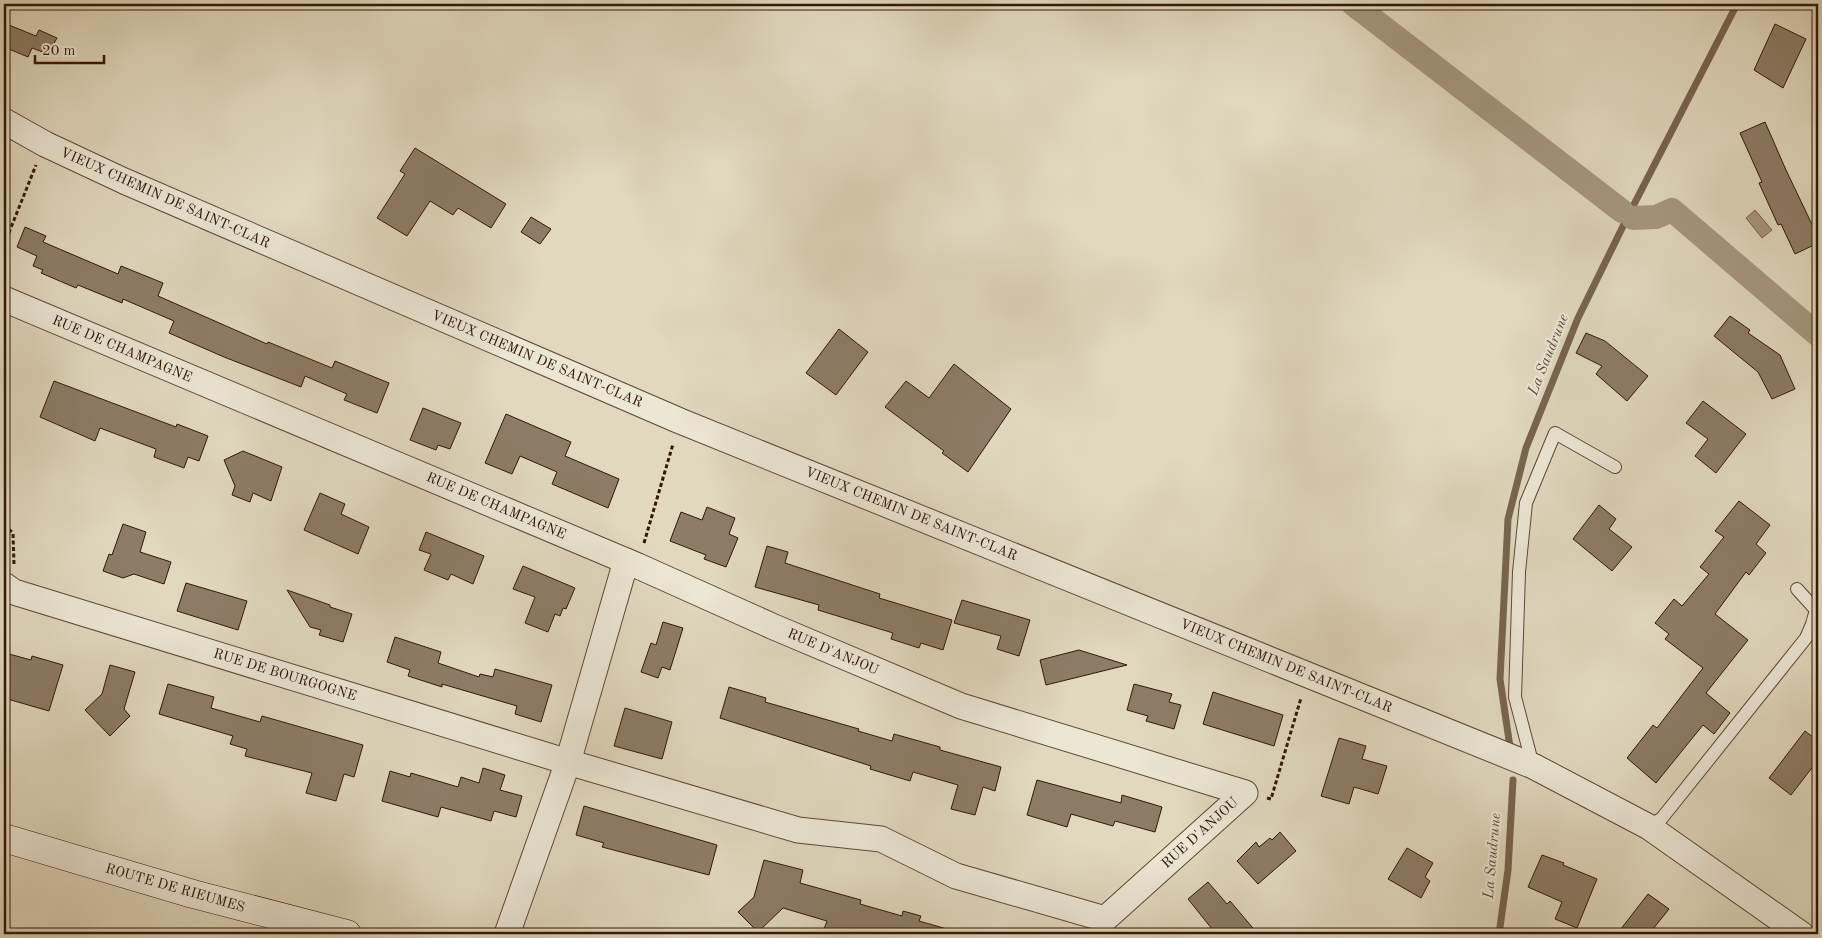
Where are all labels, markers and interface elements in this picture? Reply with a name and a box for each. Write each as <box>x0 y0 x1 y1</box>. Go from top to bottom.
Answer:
scale bar <box>35 32 104 64</box>
text: 20 m <box>42 44 76 59</box>
street label: VIEUX CHEMIN DE SAINT-CLAR <box>58 145 272 251</box>
street label: VIEUX CHEMIN DE SAINT-CLAR <box>429 308 645 410</box>
water label: La Saudrune <box>1526 312 1572 399</box>
street label: RUE DE CHAMPAGNE <box>50 313 194 385</box>
street label: VIEUX CHEMIN DE SAINT-CLAR <box>803 465 1019 563</box>
street label: RUE DE CHAMPAGNE <box>424 470 568 542</box>
street label: VIEUX CHEMIN DE SAINT-CLAR <box>1178 617 1394 715</box>
street label: RUE D'ANJOU <box>785 626 881 678</box>
street label: RUE DE BOURGOGNE <box>212 647 358 703</box>
street label: RUE D'ANJOU <box>1159 795 1241 871</box>
water label: La Saudrune <box>1482 812 1504 901</box>
street label: ROUTE DE RIEUMES <box>104 861 246 915</box>

